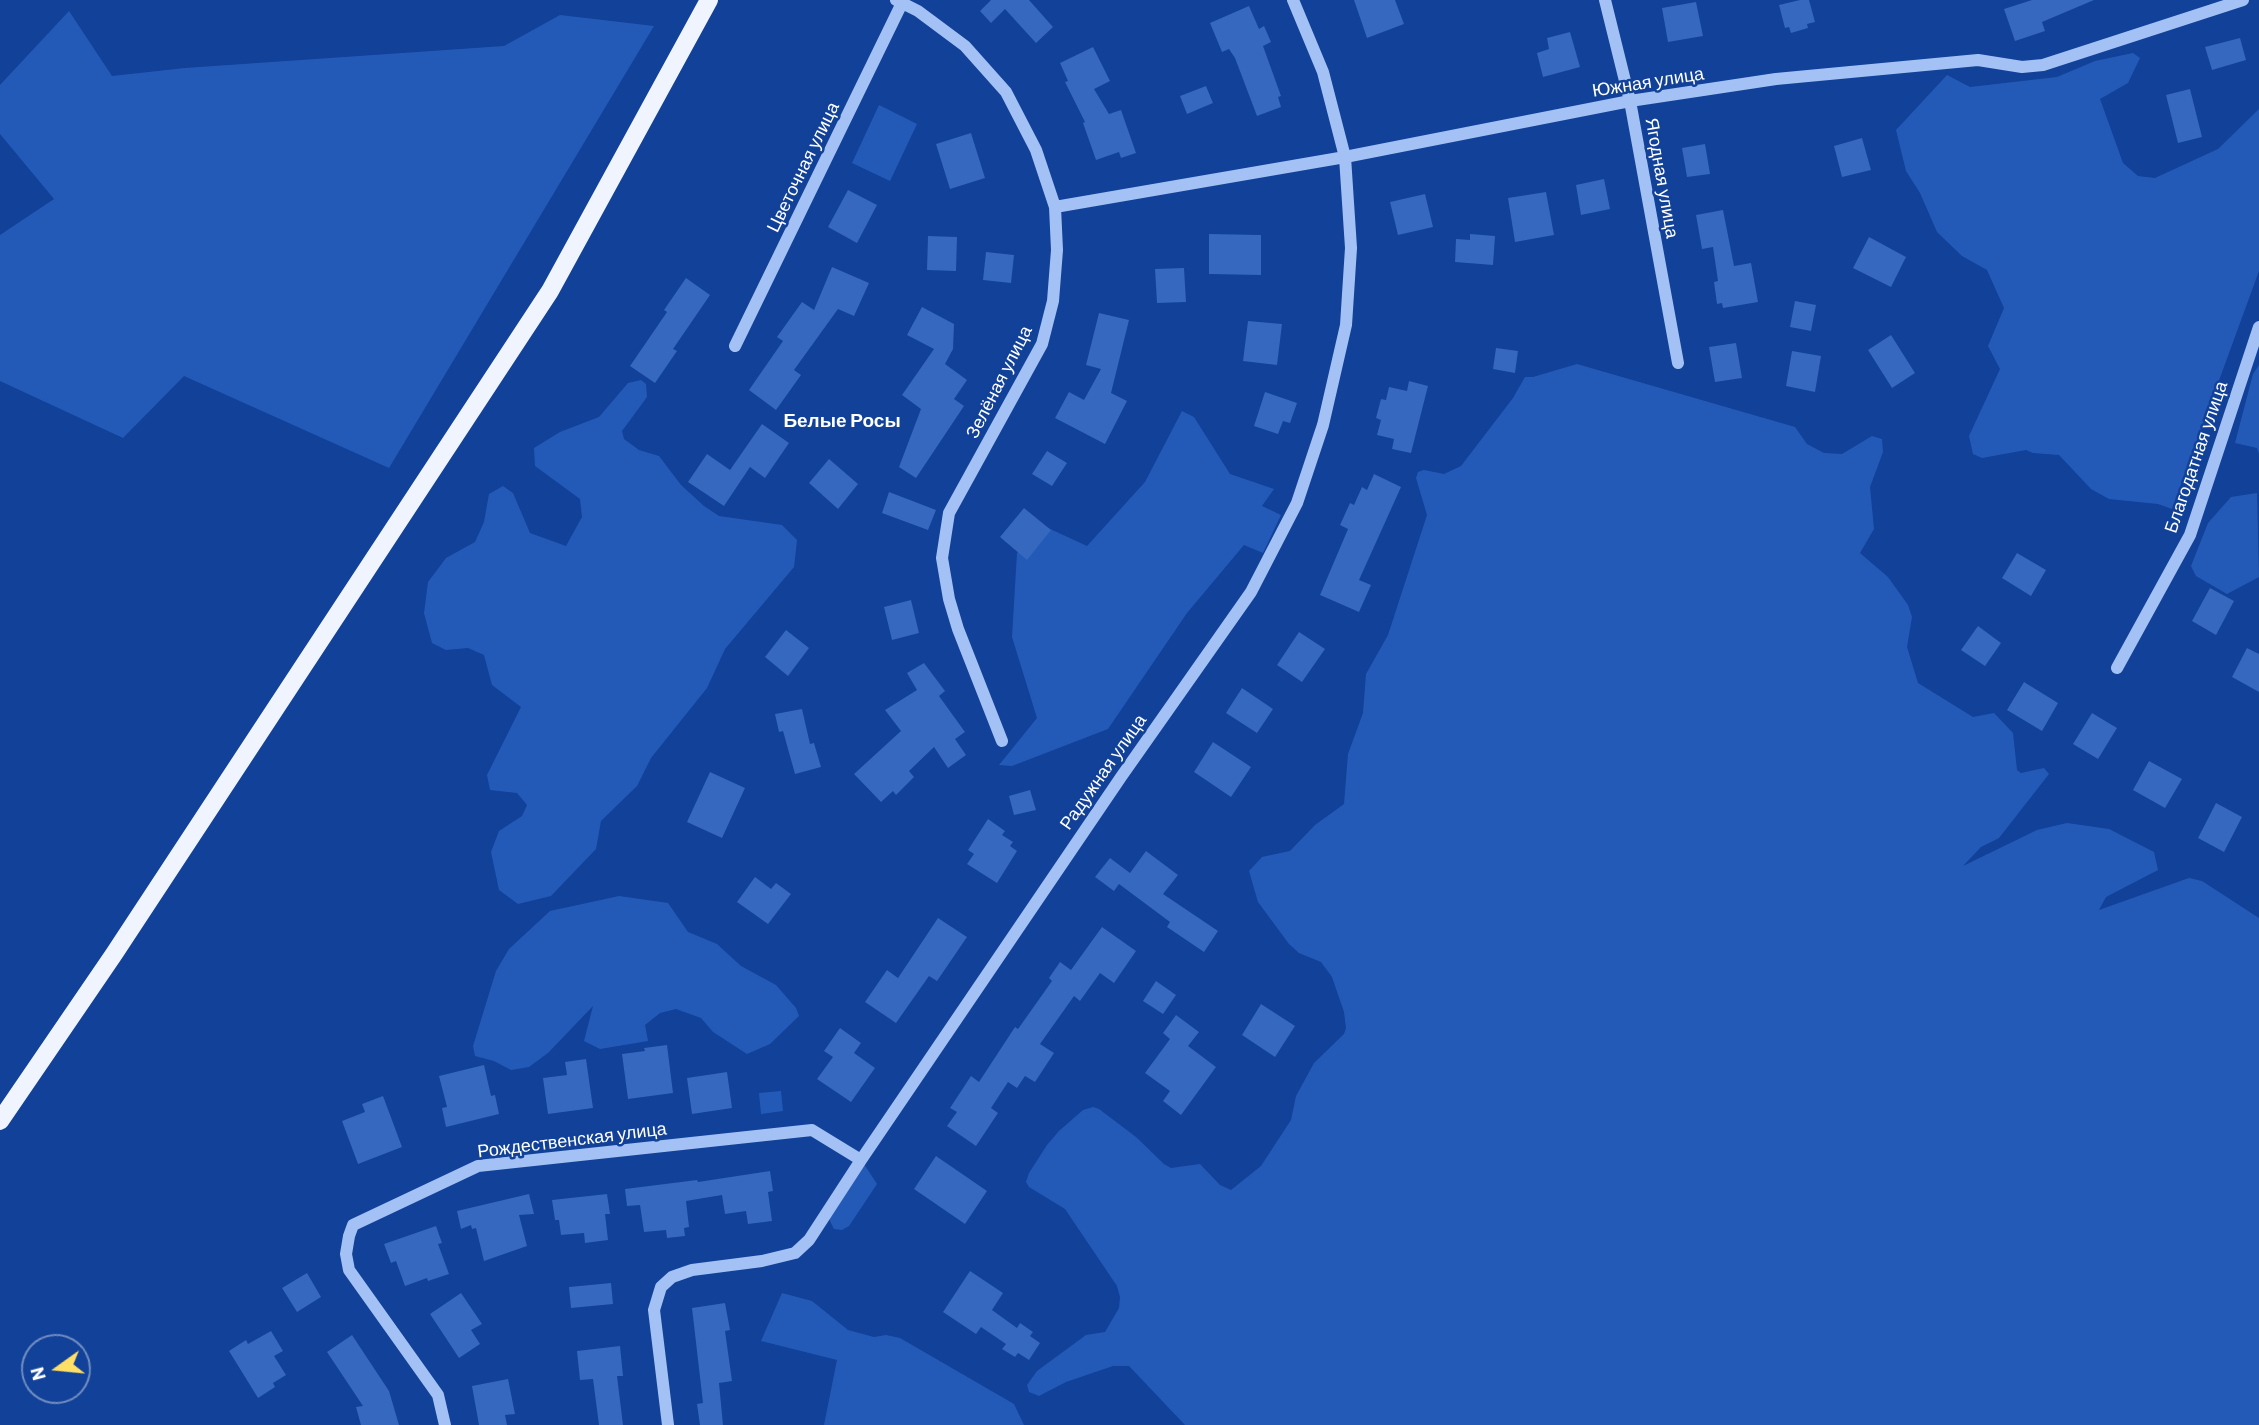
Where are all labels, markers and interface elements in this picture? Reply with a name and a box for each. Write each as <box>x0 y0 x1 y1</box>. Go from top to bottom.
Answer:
street label: Южная улица <box>1591 62 1705 102</box>
street label: Цветочная улица <box>762 98 844 236</box>
street label: Ягодная улица <box>1641 116 1683 240</box>
street label: Зелёная улица <box>961 322 1037 442</box>
street label: Благодатная улица <box>2160 378 2232 536</box>
district label: Белые Росы <box>783 410 901 432</box>
street label: Радужная улица <box>1055 710 1151 834</box>
street label: Рождественская улица <box>476 1118 668 1162</box>
north arrow <box>21 1334 91 1404</box>
text: N <box>24 1365 50 1383</box>

